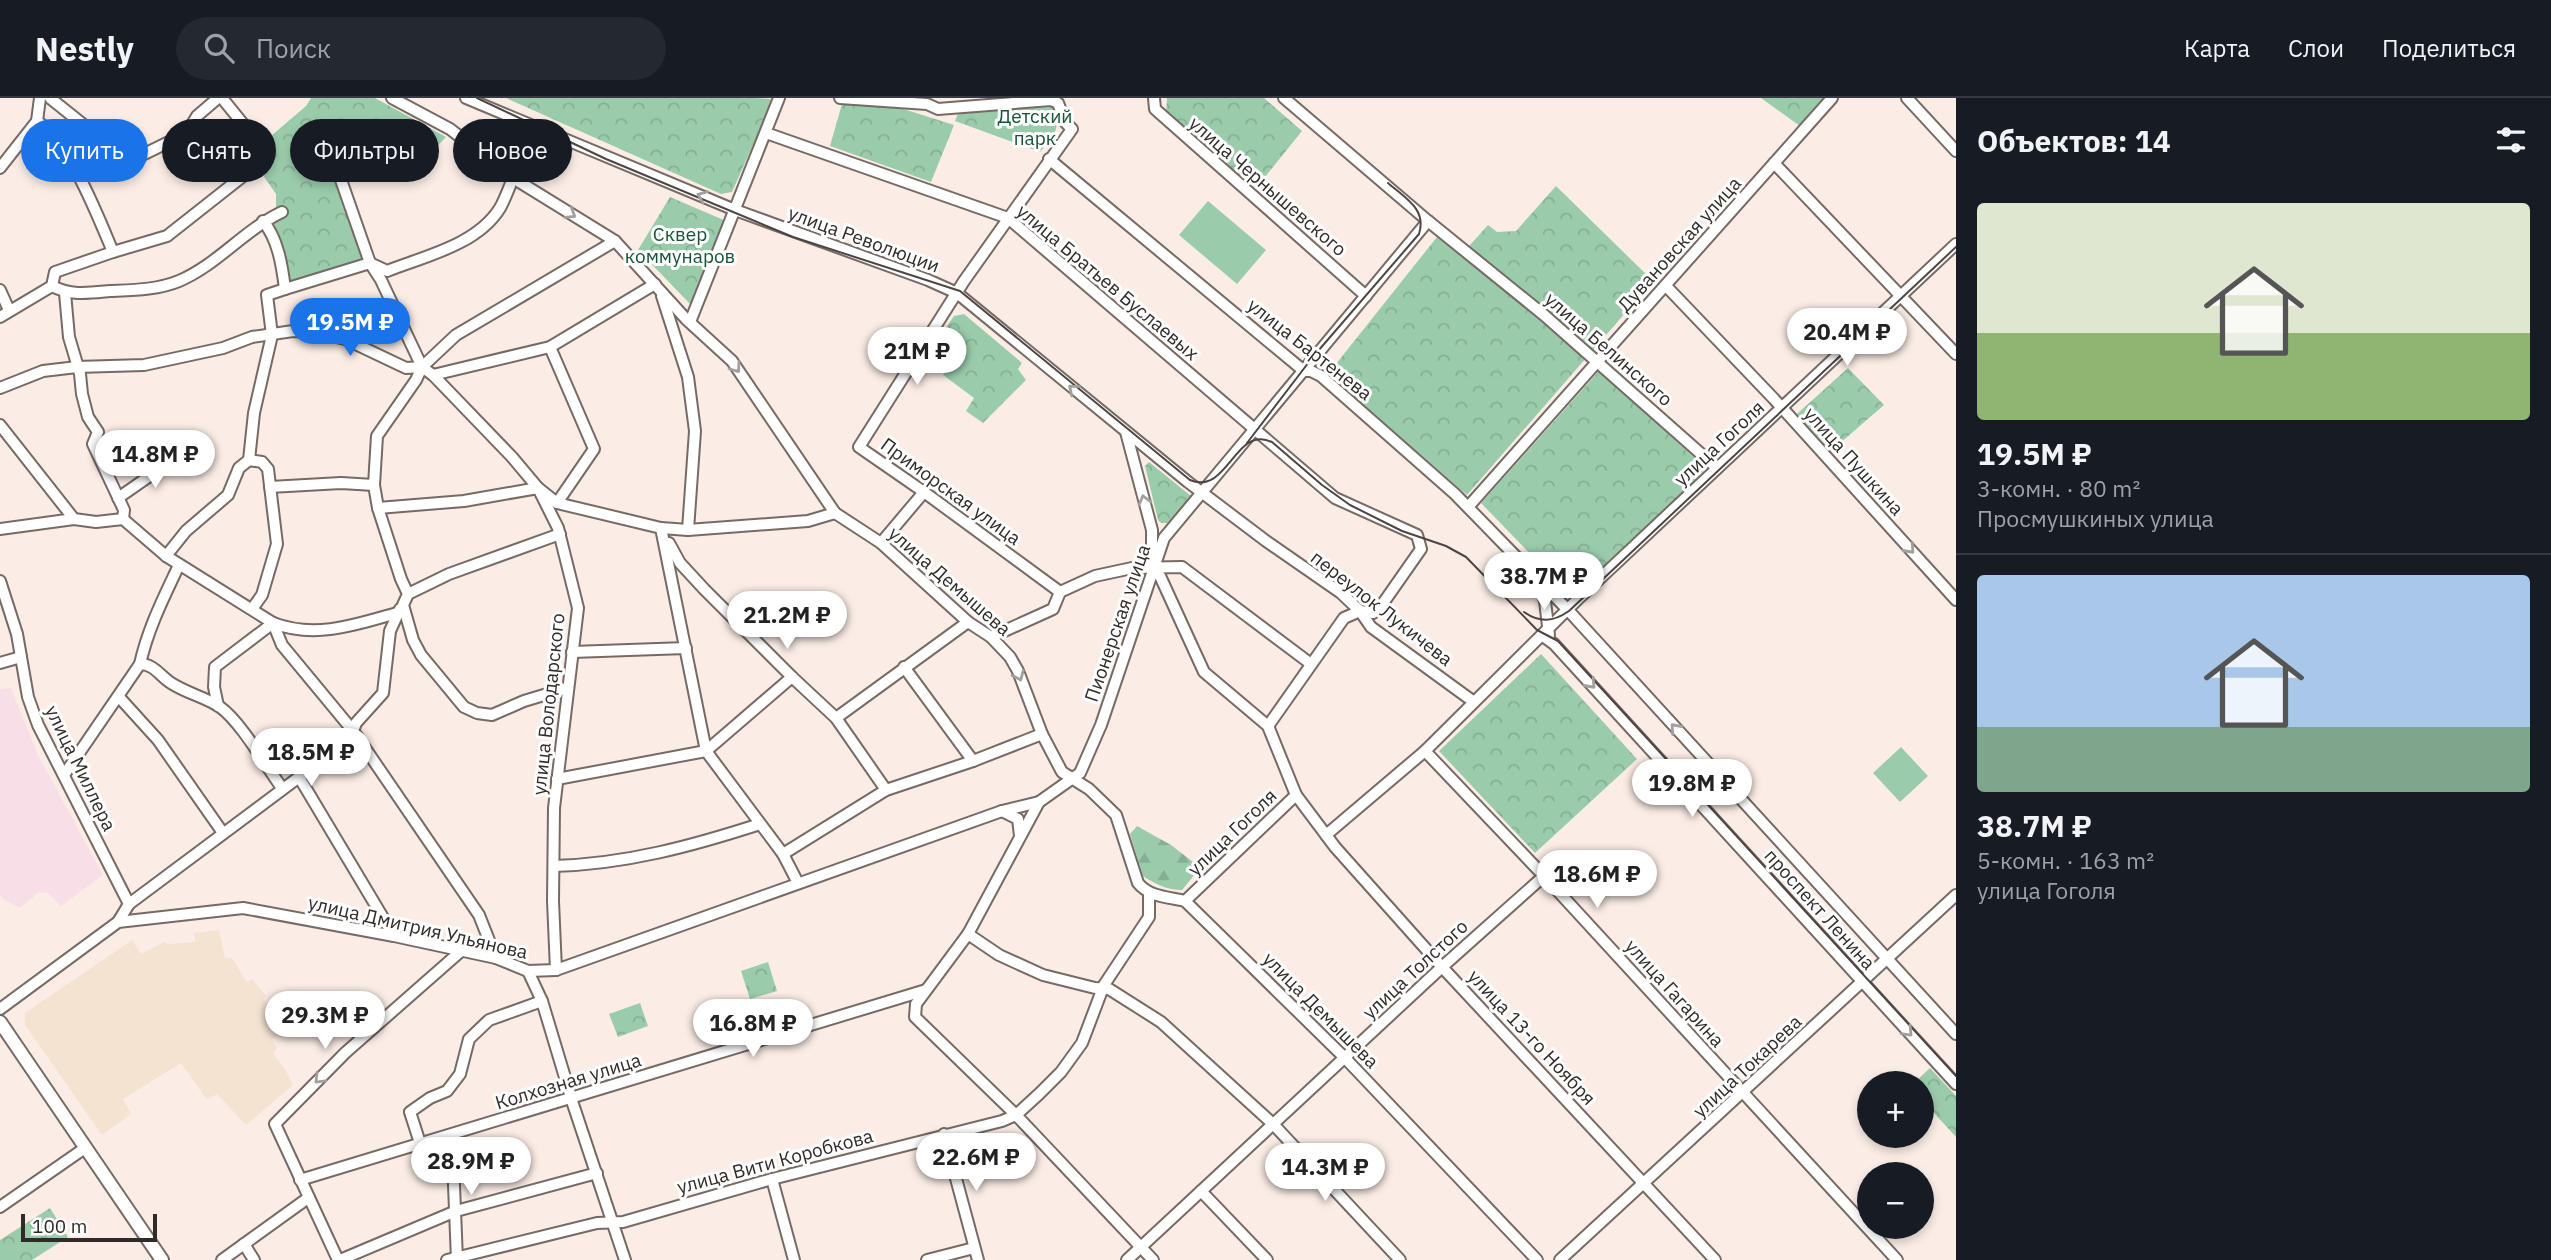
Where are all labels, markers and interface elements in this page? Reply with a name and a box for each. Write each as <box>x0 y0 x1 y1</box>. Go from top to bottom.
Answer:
search box <box>176 17 666 80</box>
text: Nestly <box>35 27 134 70</box>
icon: search <box>200 29 238 67</box>
text: Поиск <box>256 31 331 65</box>
text: Карта <box>2184 32 2250 64</box>
text: Слои <box>2288 32 2344 64</box>
text: Поделиться <box>2382 32 2516 64</box>
park label: Детский парк <box>998 104 1072 150</box>
street label: улица Чернышевского <box>1184 111 1352 261</box>
chip: Купить <box>21 119 148 182</box>
chip: Снять <box>162 119 276 182</box>
chip: Фильтры <box>290 119 439 182</box>
chip: Новое <box>453 119 572 182</box>
text: Объектов: 14 <box>1977 121 2171 160</box>
icon: filters <box>2492 121 2530 159</box>
street label: Дувановская улица <box>1612 172 1746 316</box>
one-way arrow <box>697 191 709 205</box>
street label: улица Братьев Буслаевых <box>1012 199 1204 365</box>
street label: улица Революции <box>785 201 943 277</box>
one-way arrow <box>564 206 577 219</box>
park label: Сквер коммунаров <box>625 222 735 268</box>
icon: home <box>2191 248 2317 374</box>
street label: улица Белинского <box>1540 287 1678 411</box>
street label: улица Бартенева <box>1243 293 1377 405</box>
pin: 19.5M ₽ <box>285 299 415 358</box>
text: 19.5M ₽ <box>306 306 394 336</box>
pin: 20.4M ₽ <box>1782 308 1912 368</box>
text: 20.4M ₽ <box>1803 316 1891 346</box>
pin: 21M ₽ <box>868 328 966 387</box>
text: 21M ₽ <box>883 335 951 365</box>
one-way arrow <box>728 360 741 373</box>
one-way arrow <box>1069 385 1082 397</box>
street label: улица Гоголя <box>1669 395 1769 491</box>
street label: улица Пушкина <box>1799 402 1909 520</box>
pin: 14.8M ₽ <box>90 430 220 490</box>
street label: Приморская улица <box>876 432 1026 550</box>
text: 19.5M ₽ <box>1977 434 2092 473</box>
text: 14.8M ₽ <box>111 438 199 468</box>
text: 3-комн. · 80 m² <box>1977 473 2140 503</box>
one-way arrow <box>1138 495 1152 507</box>
text: Просмушкиных улица <box>1977 503 2214 533</box>
street label: улица Демышева <box>884 521 1016 641</box>
street label: Пионерская улица <box>1079 541 1155 705</box>
one-way arrow <box>1902 541 1914 554</box>
street label: переулок Лукичева <box>1306 545 1458 671</box>
pin: 38.7M ₽ <box>1479 552 1609 612</box>
text: 38.7M ₽ <box>1500 560 1588 590</box>
pin: 21.2M ₽ <box>722 592 852 651</box>
text: 21.2M ₽ <box>743 599 831 629</box>
street label: улица Володарского <box>527 612 569 796</box>
icon: home <box>2191 620 2317 746</box>
one-way arrow <box>1011 669 1025 681</box>
one-way arrow <box>1582 676 1595 689</box>
street label: улица Миллера <box>40 701 122 835</box>
one-way arrow <box>1671 723 1683 736</box>
pin: 18.5M ₽ <box>246 728 376 788</box>
text: 18.5M ₽ <box>267 736 355 766</box>
pin: 19.8M ₽ <box>1627 760 1757 819</box>
text: 19.8M ₽ <box>1648 767 1736 797</box>
street label: улица Гоголя <box>1182 784 1282 880</box>
text: 38.7M ₽ <box>1977 806 2092 845</box>
street label: проспект Ленина <box>1759 844 1881 974</box>
text: 5-комн. · 163 m² <box>1977 845 2154 875</box>
pin: 18.6M ₽ <box>1532 850 1662 910</box>
text: 18.6M ₽ <box>1553 858 1641 888</box>
text: улица Гоголя <box>1977 875 2116 905</box>
street label: улица Дмитрия Ульянова <box>306 890 530 964</box>
street label: улица Толстого <box>1357 914 1473 1024</box>
street label: улица Гагарина <box>1620 934 1730 1052</box>
street label: улица Демышева <box>1258 947 1384 1073</box>
street label: улица 13-го Ноября <box>1463 964 1601 1110</box>
pin: 29.3M ₽ <box>260 992 390 1051</box>
text: 29.3M ₽ <box>281 999 369 1029</box>
pin: 16.8M ₽ <box>688 1000 818 1059</box>
text: 16.8M ₽ <box>709 1007 797 1037</box>
street label: улица Токарева <box>1688 1010 1806 1122</box>
one-way arrow <box>1900 1024 1913 1037</box>
street label: Колхозная улица <box>492 1047 644 1115</box>
one-way arrow <box>315 1071 328 1084</box>
map controls <box>1857 1071 1934 1239</box>
button: + <box>1857 1071 1934 1148</box>
street label: улица Вити Коробкова <box>674 1123 876 1199</box>
pin: 22.6M ₽ <box>911 1134 1041 1193</box>
pin: 28.9M ₽ <box>406 1138 536 1197</box>
text: 22.6M ₽ <box>932 1141 1020 1171</box>
pin: 14.3M ₽ <box>1260 1144 1390 1203</box>
text: 28.9M ₽ <box>427 1145 515 1175</box>
text: 14.3M ₽ <box>1281 1151 1369 1181</box>
button: − <box>1857 1162 1934 1239</box>
scale bar <box>21 1211 158 1243</box>
text: 100 m <box>32 1214 87 1238</box>

